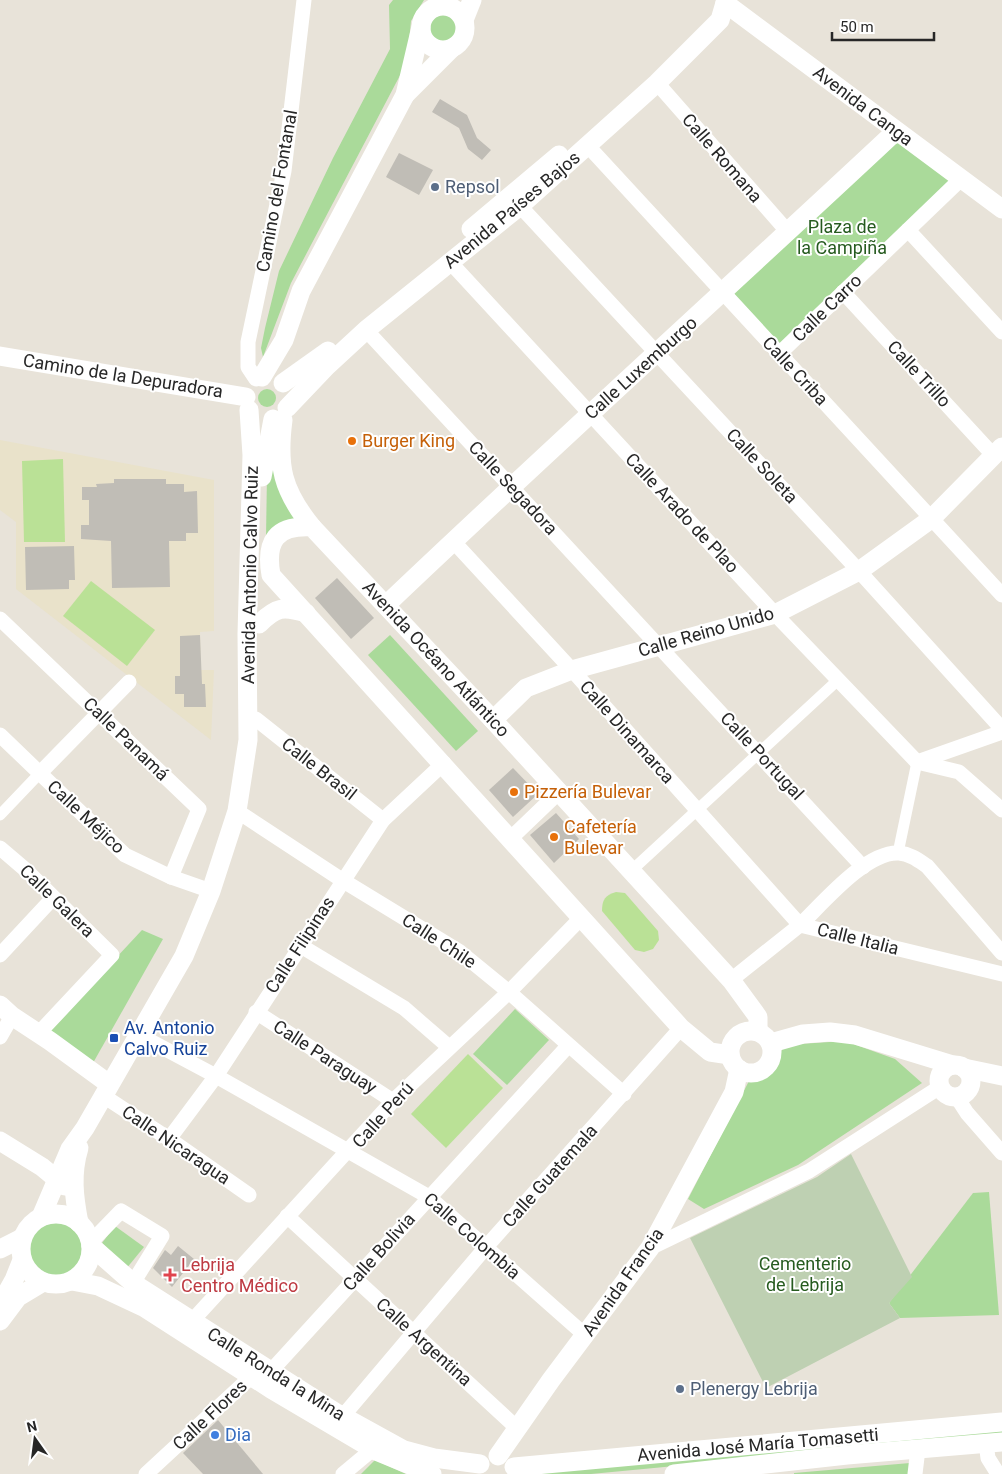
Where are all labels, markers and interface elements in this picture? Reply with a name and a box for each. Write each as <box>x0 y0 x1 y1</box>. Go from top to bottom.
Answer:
scale bar <box>832 10 934 42</box>
text: 50 m <box>840 18 874 36</box>
street label: Avenida Canga <box>809 61 917 150</box>
street label: Camino del Fontanal <box>252 108 301 274</box>
street label: Calle Romana <box>678 109 767 206</box>
street label: Avenida Países Bajos <box>439 147 584 273</box>
place label: Repsol <box>445 176 500 197</box>
marker: Repsol <box>429 181 441 193</box>
park label: Plaza de la Campiña <box>797 216 887 258</box>
street label: Calle Carro <box>788 269 866 346</box>
street label: Calle Luxemburgo <box>580 312 701 424</box>
street label: Calle Criba <box>758 332 832 409</box>
street label: Calle Trillo <box>883 336 956 411</box>
street label: Camino de la Depuradora <box>22 349 224 402</box>
street label: Calle Soleta <box>722 424 802 507</box>
place label: Burger King <box>362 430 455 451</box>
marker: Burger King <box>346 435 358 447</box>
street label: Calle Segadora <box>465 436 562 539</box>
street label: Calle Arado de Plao <box>621 448 743 577</box>
street label: Avenida Antonio Calvo Ruiz <box>237 466 262 684</box>
street label: Avenida Océano Atlántico <box>359 576 514 741</box>
street label: Calle Reino Unido <box>635 602 776 661</box>
street label: Calle Dinamarca <box>576 676 679 787</box>
street label: Calle Panamá <box>79 693 173 785</box>
street label: Calle Portugal <box>716 707 808 804</box>
street label: Calle Brasil <box>278 733 361 804</box>
street label: Calle Méjico <box>43 776 129 858</box>
place label: Pizzería Bulevar <box>524 781 651 802</box>
marker: Pizzería Bulevar <box>508 786 520 798</box>
place label: Cafetería Bulevar <box>564 816 637 858</box>
marker: Cafetería Bulevar <box>548 831 560 843</box>
street label: Calle Galera <box>16 860 99 941</box>
street label: Calle Filipinas <box>261 893 339 997</box>
street label: Calle Chile <box>398 909 480 972</box>
street label: Calle Italia <box>815 918 901 959</box>
street label: Calle Paraguay <box>270 1015 381 1098</box>
place label: Av. Antonio Calvo Ruiz <box>124 1017 215 1059</box>
marker: Av. Antonio Calvo Ruiz <box>108 1032 120 1044</box>
street label: Calle Perú <box>348 1078 418 1152</box>
street label: Calle Nicaragua <box>118 1101 234 1189</box>
street label: Calle Guatemala <box>498 1120 601 1232</box>
street label: Calle Colombia <box>420 1188 525 1283</box>
street label: Calle Bolivia <box>338 1208 419 1295</box>
street label: Avenida Francia <box>578 1224 668 1340</box>
park label: Cementerio de Lebrija <box>759 1253 851 1295</box>
place label: Lebrija Centro Médico <box>181 1254 298 1296</box>
marker: Lebrija Centro Médico <box>163 1268 177 1282</box>
street label: Calle Argentina <box>372 1293 477 1390</box>
street label: Calle Ronda la Mina <box>204 1323 349 1424</box>
street label: Calle Flores <box>168 1375 251 1454</box>
place label: Plenergy Lebrija <box>690 1378 818 1399</box>
marker: Plenergy Lebrija <box>674 1383 686 1395</box>
north arrow <box>10 1414 60 1464</box>
text: N <box>25 1417 39 1435</box>
street label: Avenida José María Tomasetti <box>636 1423 880 1466</box>
place label: Dia <box>225 1424 251 1445</box>
marker: Dia <box>209 1429 221 1441</box>

